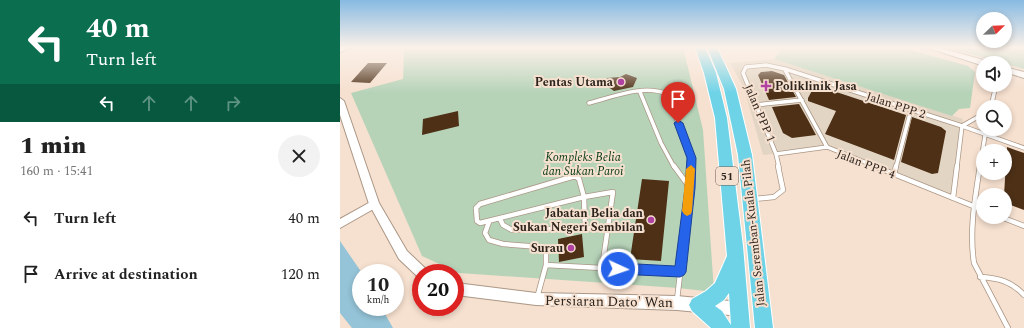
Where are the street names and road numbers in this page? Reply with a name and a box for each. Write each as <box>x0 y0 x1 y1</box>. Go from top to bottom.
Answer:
street label: Jalan PPP 1 <box>739 81 780 145</box>
street label: Jalan PPP 2 <box>864 87 928 124</box>
street label: Jalan PPP 4 <box>834 145 898 184</box>
street label: Jalan Seremban-Kuala Pilah <box>736 158 771 307</box>
road number: 51 <box>716 167 738 185</box>
street label: Persiaran Dato' Wan <box>545 290 673 313</box>

